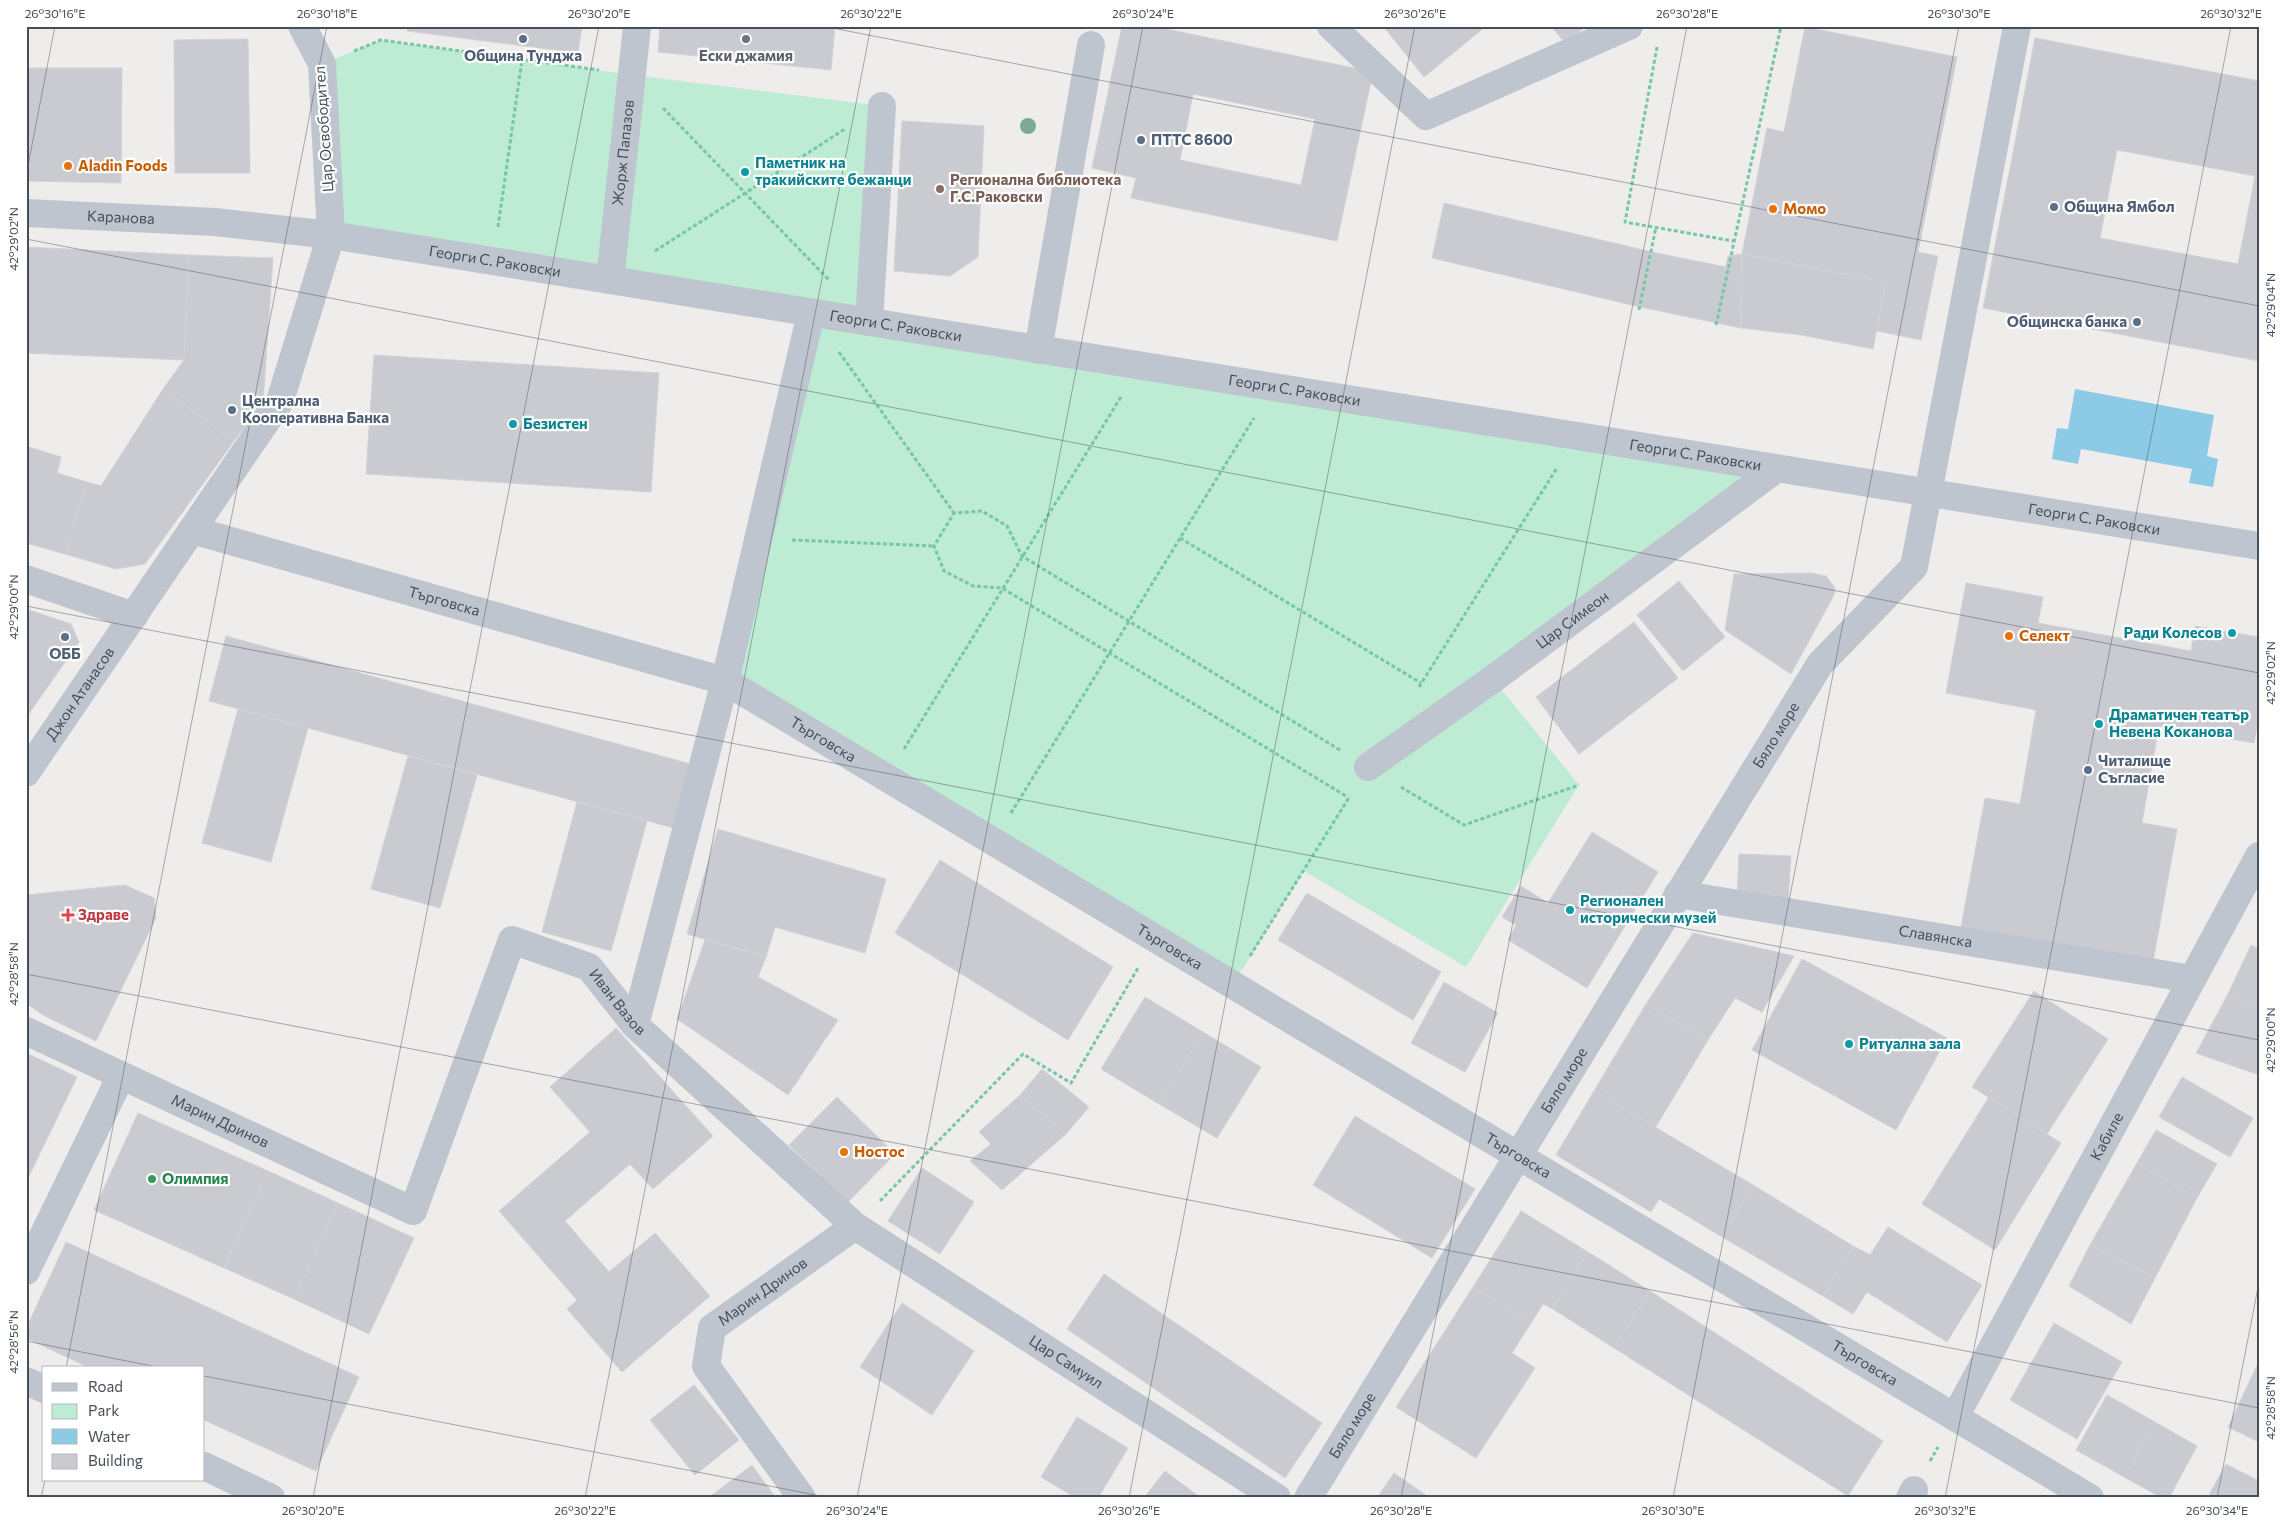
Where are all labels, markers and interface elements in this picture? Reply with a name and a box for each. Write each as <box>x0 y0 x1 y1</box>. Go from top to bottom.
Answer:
text: 26°30'16"E <box>25 6 85 20</box>
text: 26°30'18"E <box>297 6 357 20</box>
text: 26°30'20"E <box>568 6 630 20</box>
text: 26°30'22"E <box>840 6 902 20</box>
text: 26°30'24"E <box>1112 6 1174 20</box>
text: 26°30'26"E <box>1384 6 1446 20</box>
text: 26°30'28"E <box>1656 6 1718 20</box>
text: 26°30'30"E <box>1928 6 1990 20</box>
text: 26°30'32"E <box>2200 6 2262 20</box>
marker: Община Тунджа <box>517 33 529 45</box>
marker: Ески джамия <box>740 33 752 45</box>
place label: Община Тунджа <box>464 46 582 64</box>
place label: Ески джамия <box>699 46 793 64</box>
street label: Цар Освободител <box>310 65 336 193</box>
street label: Жорж Папазов <box>608 99 637 207</box>
place label: ПТТС 8600 <box>1151 130 1233 148</box>
marker: ПТТС 8600 <box>1135 134 1147 146</box>
place label: Паметник на тракийските бежанци <box>755 153 911 188</box>
place label: Aladin Foods <box>78 156 167 174</box>
marker: Aladin Foods <box>62 160 74 172</box>
marker: Паметник на тракийските бежанци <box>739 166 751 178</box>
place label: Регионална библиотека Г.С.Раковски <box>950 170 1122 205</box>
marker: Регионална библиотека Г.С.Раковски <box>934 183 946 195</box>
place label: Община Ямбол <box>2064 197 2175 215</box>
place label: Момо <box>1783 199 1826 217</box>
marker: Община Ямбол <box>2048 201 2060 213</box>
marker: Момо <box>1767 203 1779 215</box>
street label: Каранова <box>87 206 155 227</box>
text: 42°29'02"N <box>6 207 20 271</box>
street label: Георги С. Раковски <box>428 241 563 280</box>
text: 42°29'04"N <box>2263 273 2277 337</box>
street label: Георги С. Раковски <box>829 306 963 345</box>
place label: Общинска банка <box>2007 312 2127 330</box>
marker: Общинска банка <box>2131 316 2143 328</box>
street label: Георги С. Раковски <box>1227 370 1362 409</box>
place label: Централна Кооперативна Банка <box>242 391 389 426</box>
marker: Централна Кооперативна Банка <box>226 404 238 416</box>
place label: Безистен <box>523 414 588 432</box>
marker: Безистен <box>507 418 519 430</box>
street label: Георги С. Раковски <box>1628 435 1763 474</box>
street label: Георги С. Раковски <box>2027 499 2162 538</box>
text: 42°29'00"N <box>6 575 20 639</box>
street label: Търговска <box>406 582 482 619</box>
street label: Цар Симеон <box>1532 586 1612 652</box>
place label: Ради Колесов <box>2124 623 2222 641</box>
place label: Селект <box>2019 626 2070 644</box>
marker: Ради Колесов <box>2226 627 2238 639</box>
marker: Селект <box>2003 630 2015 642</box>
marker: ОББ <box>59 631 71 643</box>
text: 42°29'02"N <box>2263 641 2277 705</box>
street label: Джон Атанасов <box>41 643 117 743</box>
place label: ОББ <box>49 644 81 662</box>
street label: Бяло море <box>1748 698 1802 771</box>
place label: Драматичен театър Невена Коканова <box>2109 705 2249 740</box>
street label: Търговска <box>787 712 860 765</box>
marker: Драматичен театър Невена Коканова <box>2093 718 2105 730</box>
place label: Читалище Съгласие <box>2098 751 2171 786</box>
marker: Читалище Съгласие <box>2082 764 2094 776</box>
place label: Регионален исторически музей <box>1580 891 1717 926</box>
marker: Регионален исторически музей <box>1564 904 1576 916</box>
place label: Здраве <box>78 905 129 923</box>
marker: Здраве <box>62 909 74 921</box>
street label: Търговска <box>1134 920 1206 973</box>
street label: Славянска <box>1898 921 1974 951</box>
text: 42°28'58"N <box>6 942 20 1006</box>
street label: Иван Вазов <box>586 965 650 1038</box>
text: 42°29'00"N <box>2263 1008 2277 1072</box>
place label: Ритуална зала <box>1859 1034 1961 1052</box>
marker: Ритуална зала <box>1843 1038 1855 1050</box>
street label: Бяло море <box>1536 1044 1591 1116</box>
street label: Марин Дринов <box>169 1090 272 1151</box>
street label: Кабиле <box>2086 1109 2126 1163</box>
street label: Търговска <box>1482 1128 1555 1181</box>
place label: Ностос <box>854 1142 905 1160</box>
marker: Ностос <box>838 1146 850 1158</box>
place label: Олимпия <box>162 1169 229 1187</box>
marker: Олимпия <box>146 1173 158 1185</box>
street label: Марин Дринов <box>714 1253 810 1329</box>
text: 42°28'56"N <box>6 1310 20 1374</box>
street label: Цар Самуил <box>1026 1331 1107 1392</box>
street label: Търговска <box>1829 1336 1901 1389</box>
legend <box>42 1366 205 1482</box>
text: 42°28'58"N <box>2263 1376 2277 1440</box>
text: Road <box>88 1377 123 1395</box>
street label: Бяло море <box>1325 1389 1379 1461</box>
text: Park <box>88 1401 119 1419</box>
text: Water <box>88 1427 130 1445</box>
text: Building <box>88 1451 143 1469</box>
text: 26°30'20"E <box>282 1503 344 1517</box>
text: 26°30'22"E <box>554 1503 616 1517</box>
text: 26°30'24"E <box>826 1503 888 1517</box>
text: 26°30'26"E <box>1098 1503 1160 1517</box>
text: 26°30'28"E <box>1370 1503 1432 1517</box>
text: 26°30'30"E <box>1642 1503 1704 1517</box>
text: 26°30'32"E <box>1914 1503 1976 1517</box>
text: 26°30'34"E <box>2186 1503 2248 1517</box>

